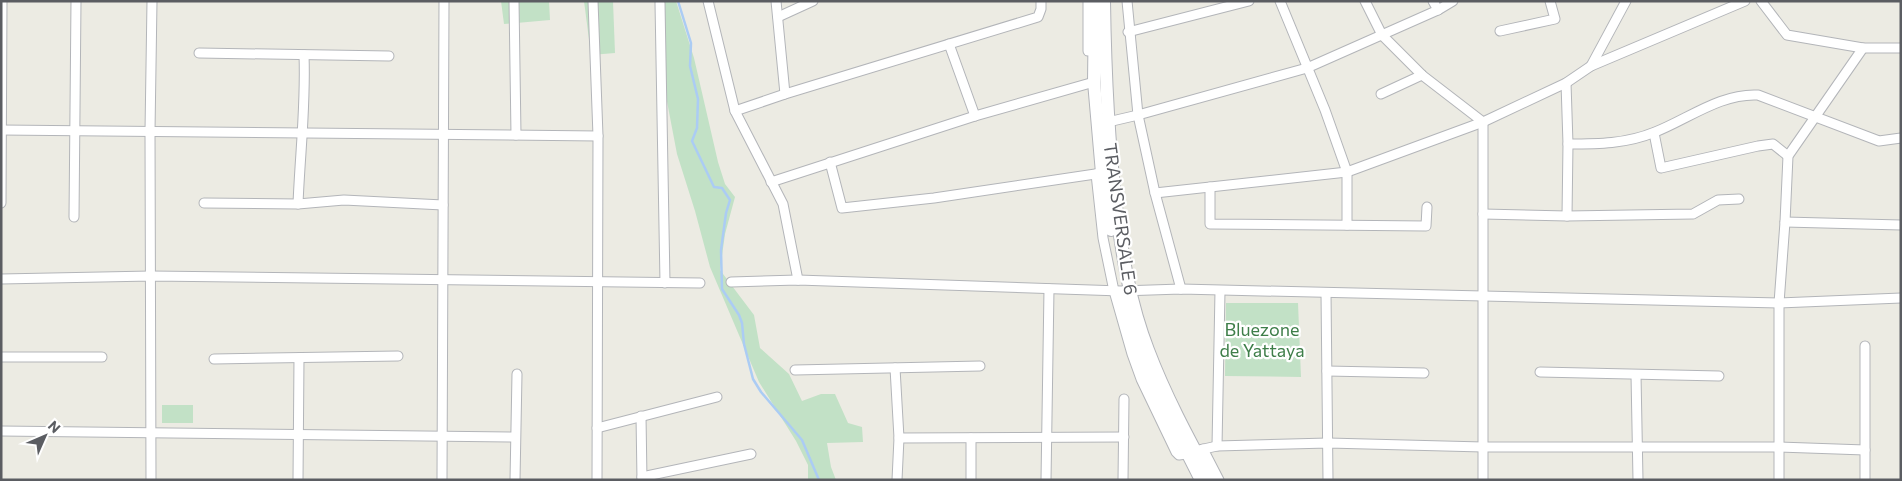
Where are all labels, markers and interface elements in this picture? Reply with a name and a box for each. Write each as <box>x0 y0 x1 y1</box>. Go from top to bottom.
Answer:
street label: TRANSVERSALE 6 <box>1099 142 1143 296</box>
park label: Bluezone de Yattaya <box>1219 318 1305 361</box>
north arrow <box>20 411 70 461</box>
text: N <box>45 417 64 436</box>

